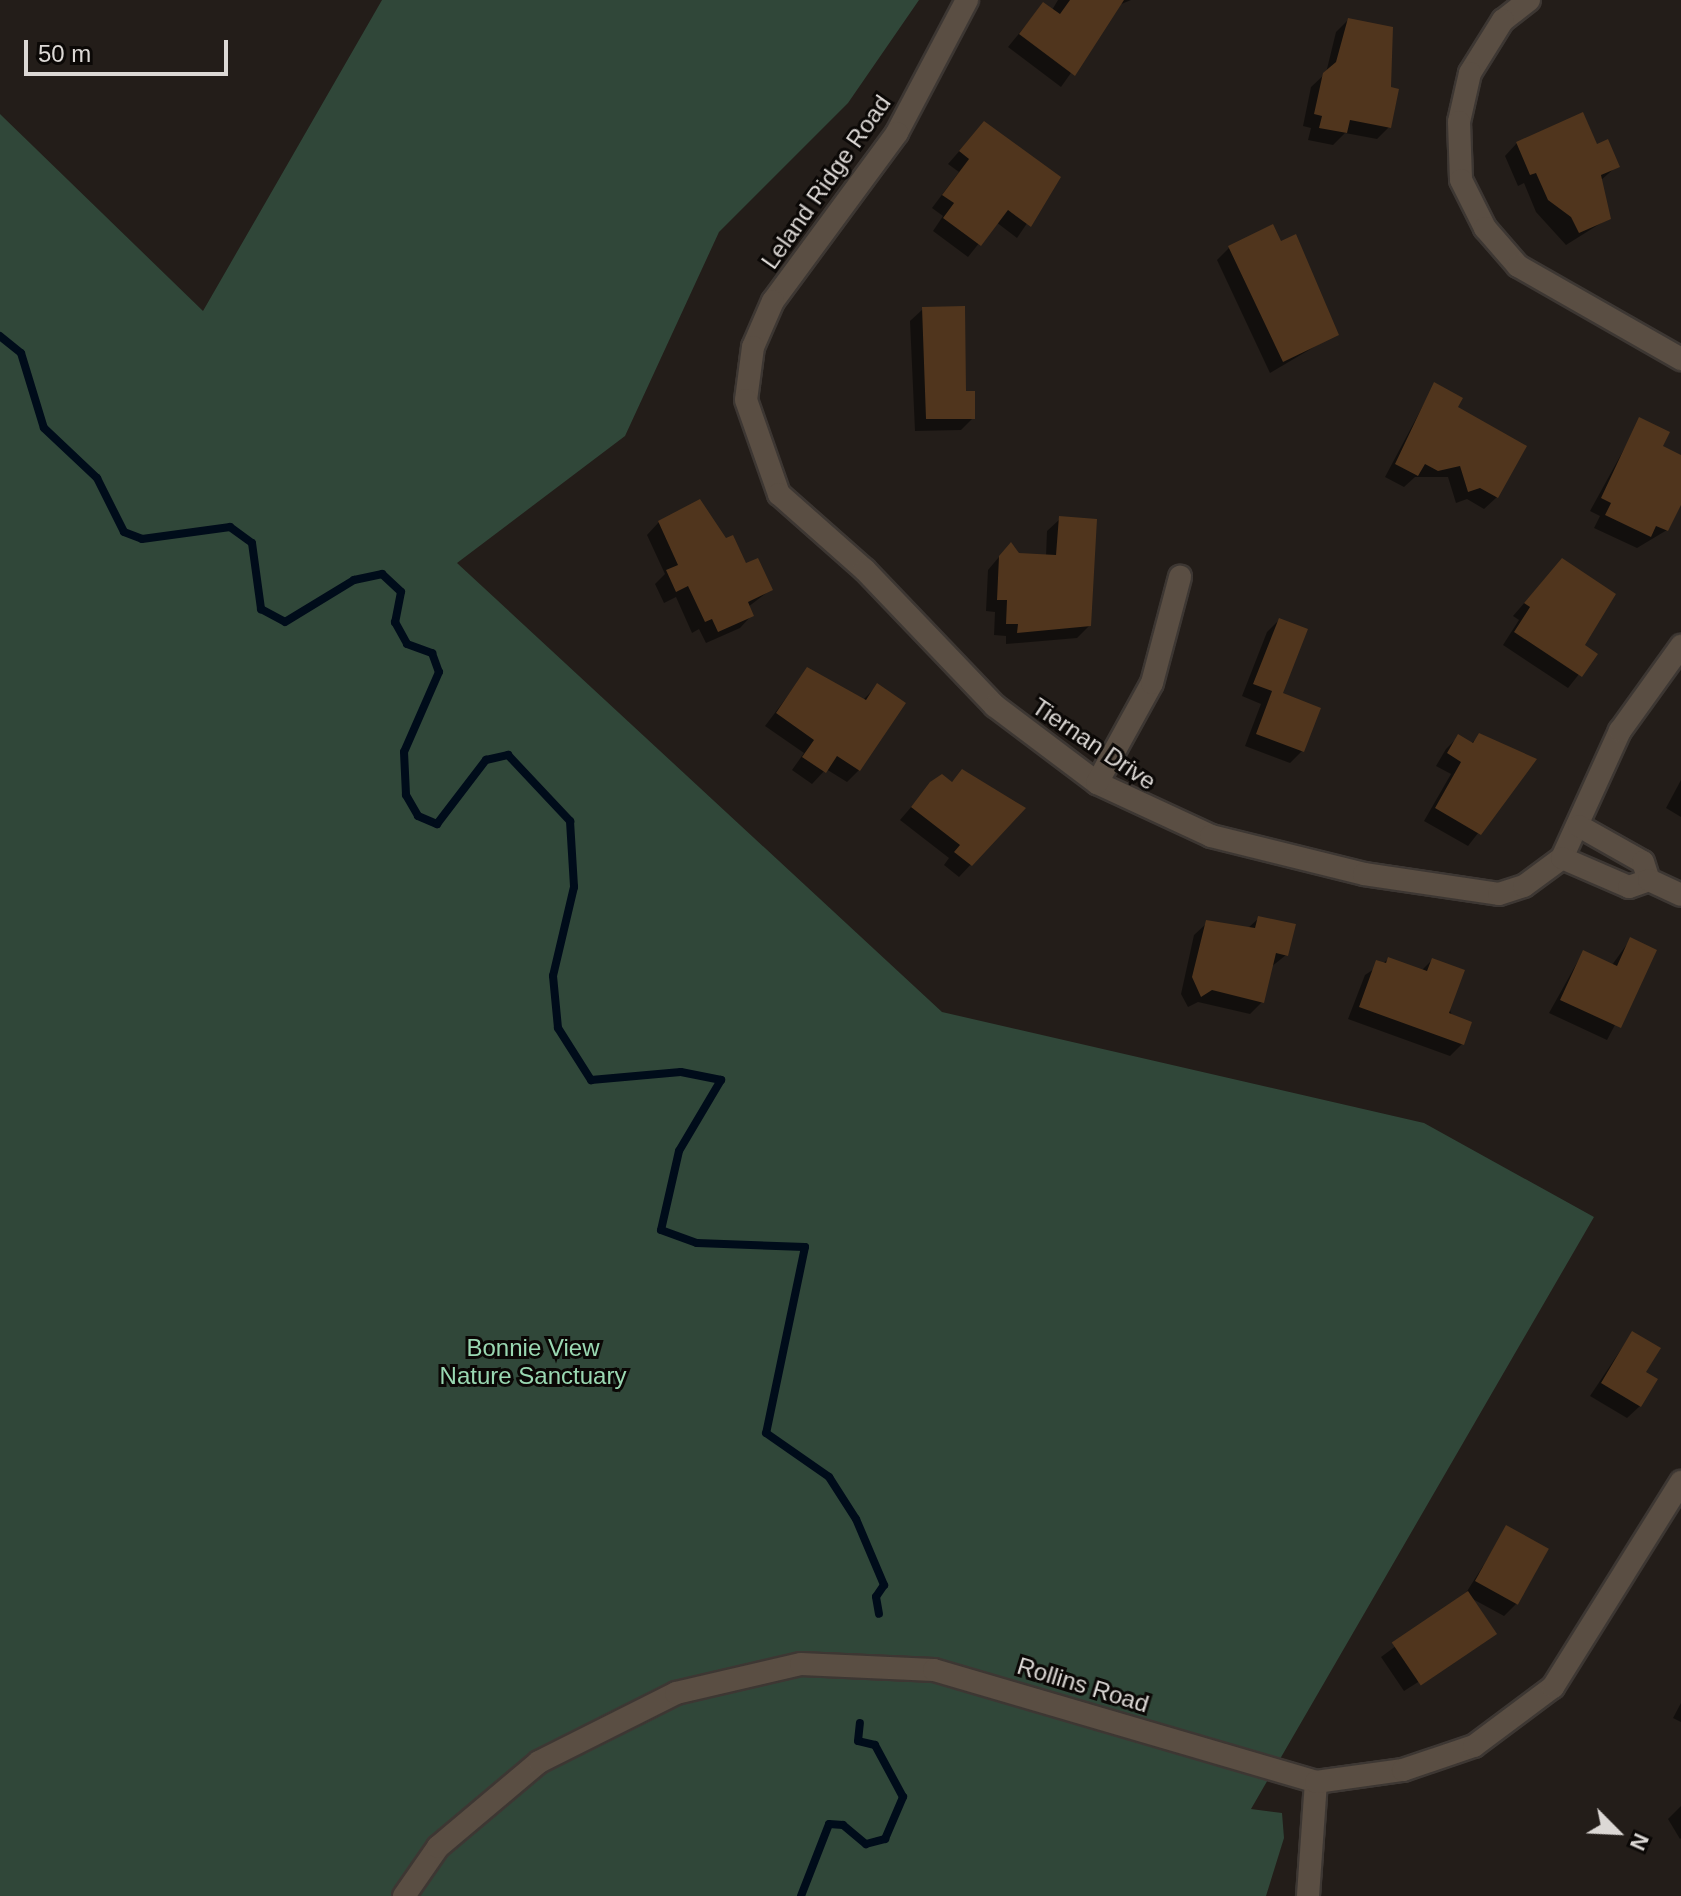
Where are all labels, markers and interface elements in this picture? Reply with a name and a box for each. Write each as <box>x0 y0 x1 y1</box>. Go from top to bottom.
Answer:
scale bar <box>28 24 232 74</box>
text: 50 m <box>38 40 91 67</box>
street label: Leland Ridge Road <box>755 90 897 274</box>
street label: Tiernan Drive <box>1027 692 1161 796</box>
park label: Bonnie View Nature Sanctuary <box>440 1334 626 1390</box>
street label: Rollins Road <box>1014 1651 1152 1719</box>
north arrow <box>1577 1792 1657 1872</box>
text: N <box>1625 1830 1654 1854</box>

